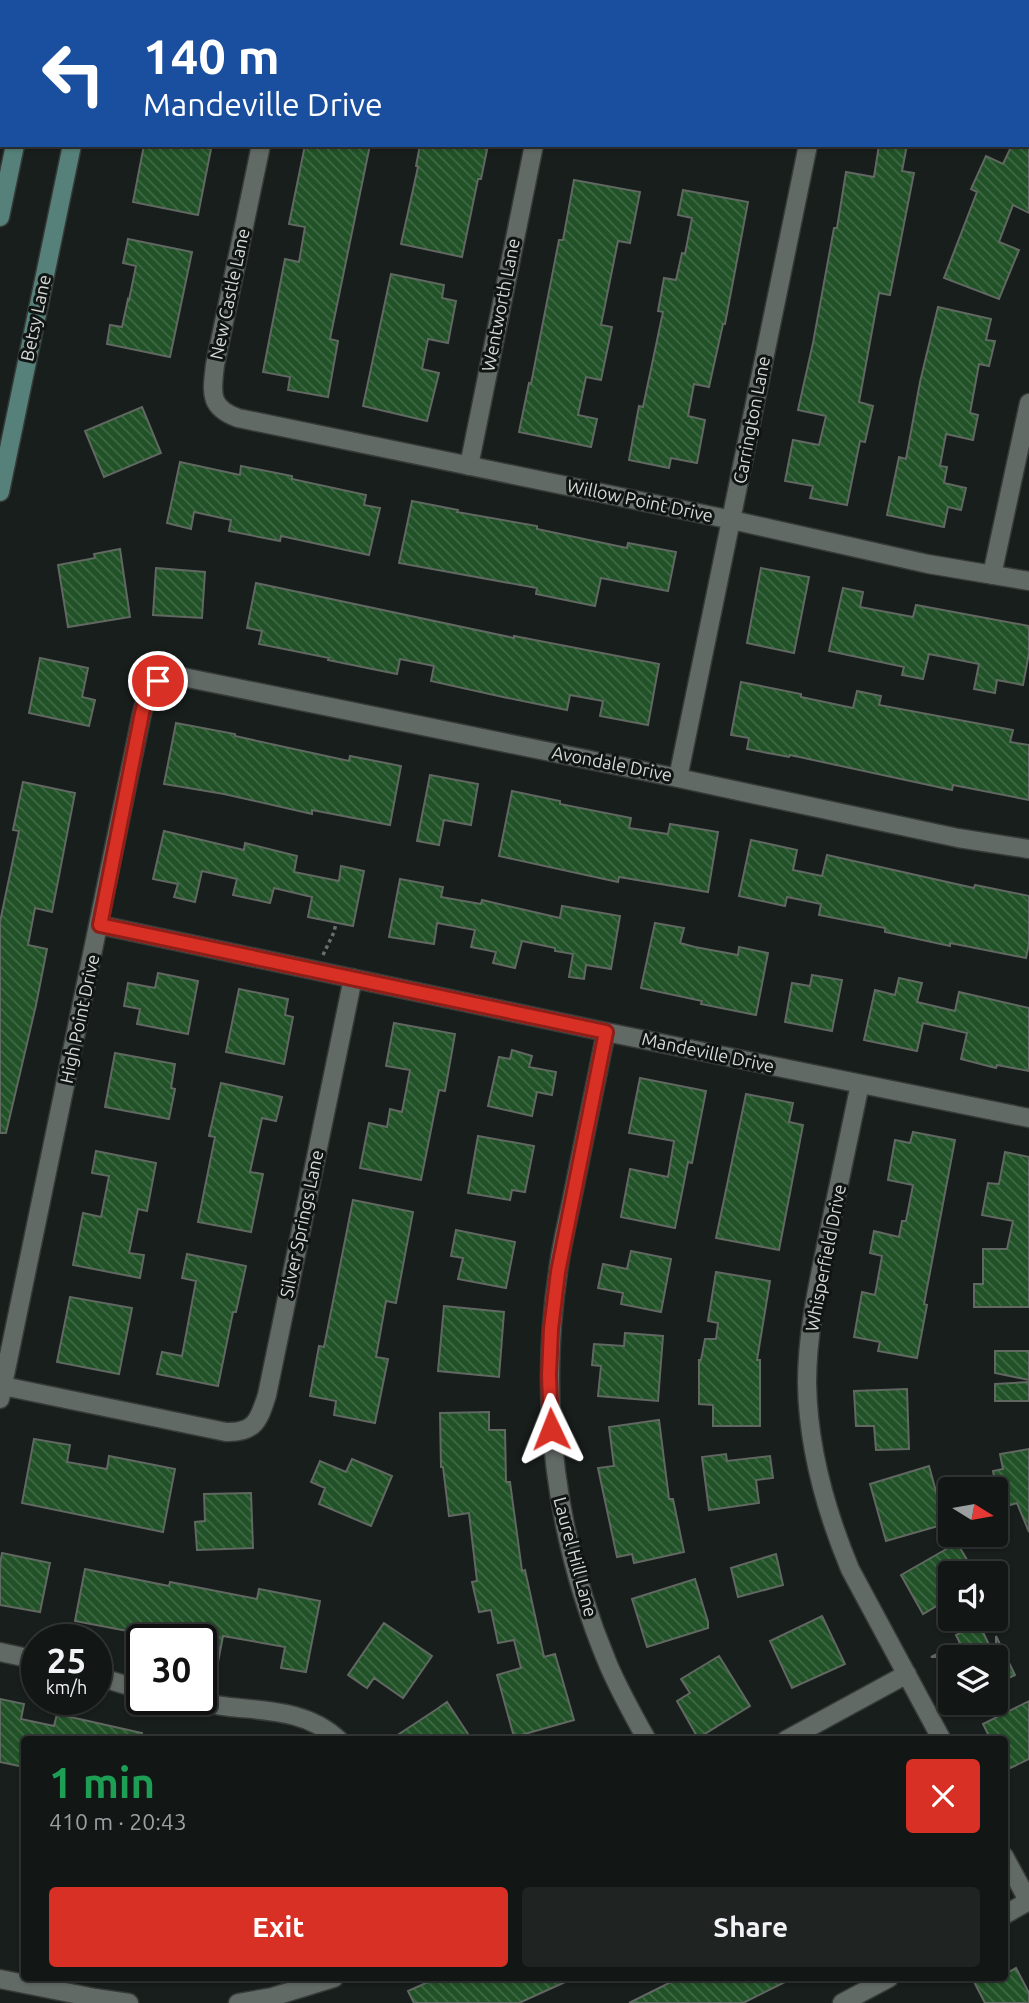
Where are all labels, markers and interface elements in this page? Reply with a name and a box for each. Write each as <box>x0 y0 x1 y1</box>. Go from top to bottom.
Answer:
icon: left <box>28 28 119 119</box>
text: 140 m <box>143 28 280 83</box>
text: Mandeville Drive <box>143 86 383 122</box>
street label: New Castle Lane <box>205 226 253 361</box>
street label: Wentworth Lane <box>477 237 523 373</box>
street label: Betsy Lane <box>16 273 54 363</box>
street label: Carrington Lane <box>729 354 773 485</box>
street label: Willow Point Drive <box>565 475 715 525</box>
pin <box>128 651 188 711</box>
icon: arrive <box>139 662 177 700</box>
street label: Avondale Drive <box>550 742 674 784</box>
street label: High Point Drive <box>56 953 102 1085</box>
street label: Mandeville Drive <box>640 1028 776 1076</box>
street label: Silver Springs Lane <box>276 1148 326 1299</box>
street label: Whisperfield Drive <box>801 1183 849 1333</box>
position arrow <box>514 1392 588 1466</box>
north arrow <box>938 1477 1008 1547</box>
map controls <box>938 1477 1008 1715</box>
street label: Laurel Hill Lane <box>550 1495 602 1619</box>
button: sound <box>938 1561 1008 1631</box>
speed limit sign: 30 <box>126 1624 217 1715</box>
text: 25 <box>47 1640 86 1680</box>
button: layers <box>938 1645 1008 1715</box>
text: km/h <box>46 1677 87 1697</box>
text: 1 min <box>49 1759 155 1806</box>
button: close <box>906 1759 980 1833</box>
text: 410 m · 20:43 <box>49 1809 187 1834</box>
button: Exit <box>49 1887 508 1967</box>
button: Share <box>522 1887 980 1967</box>

